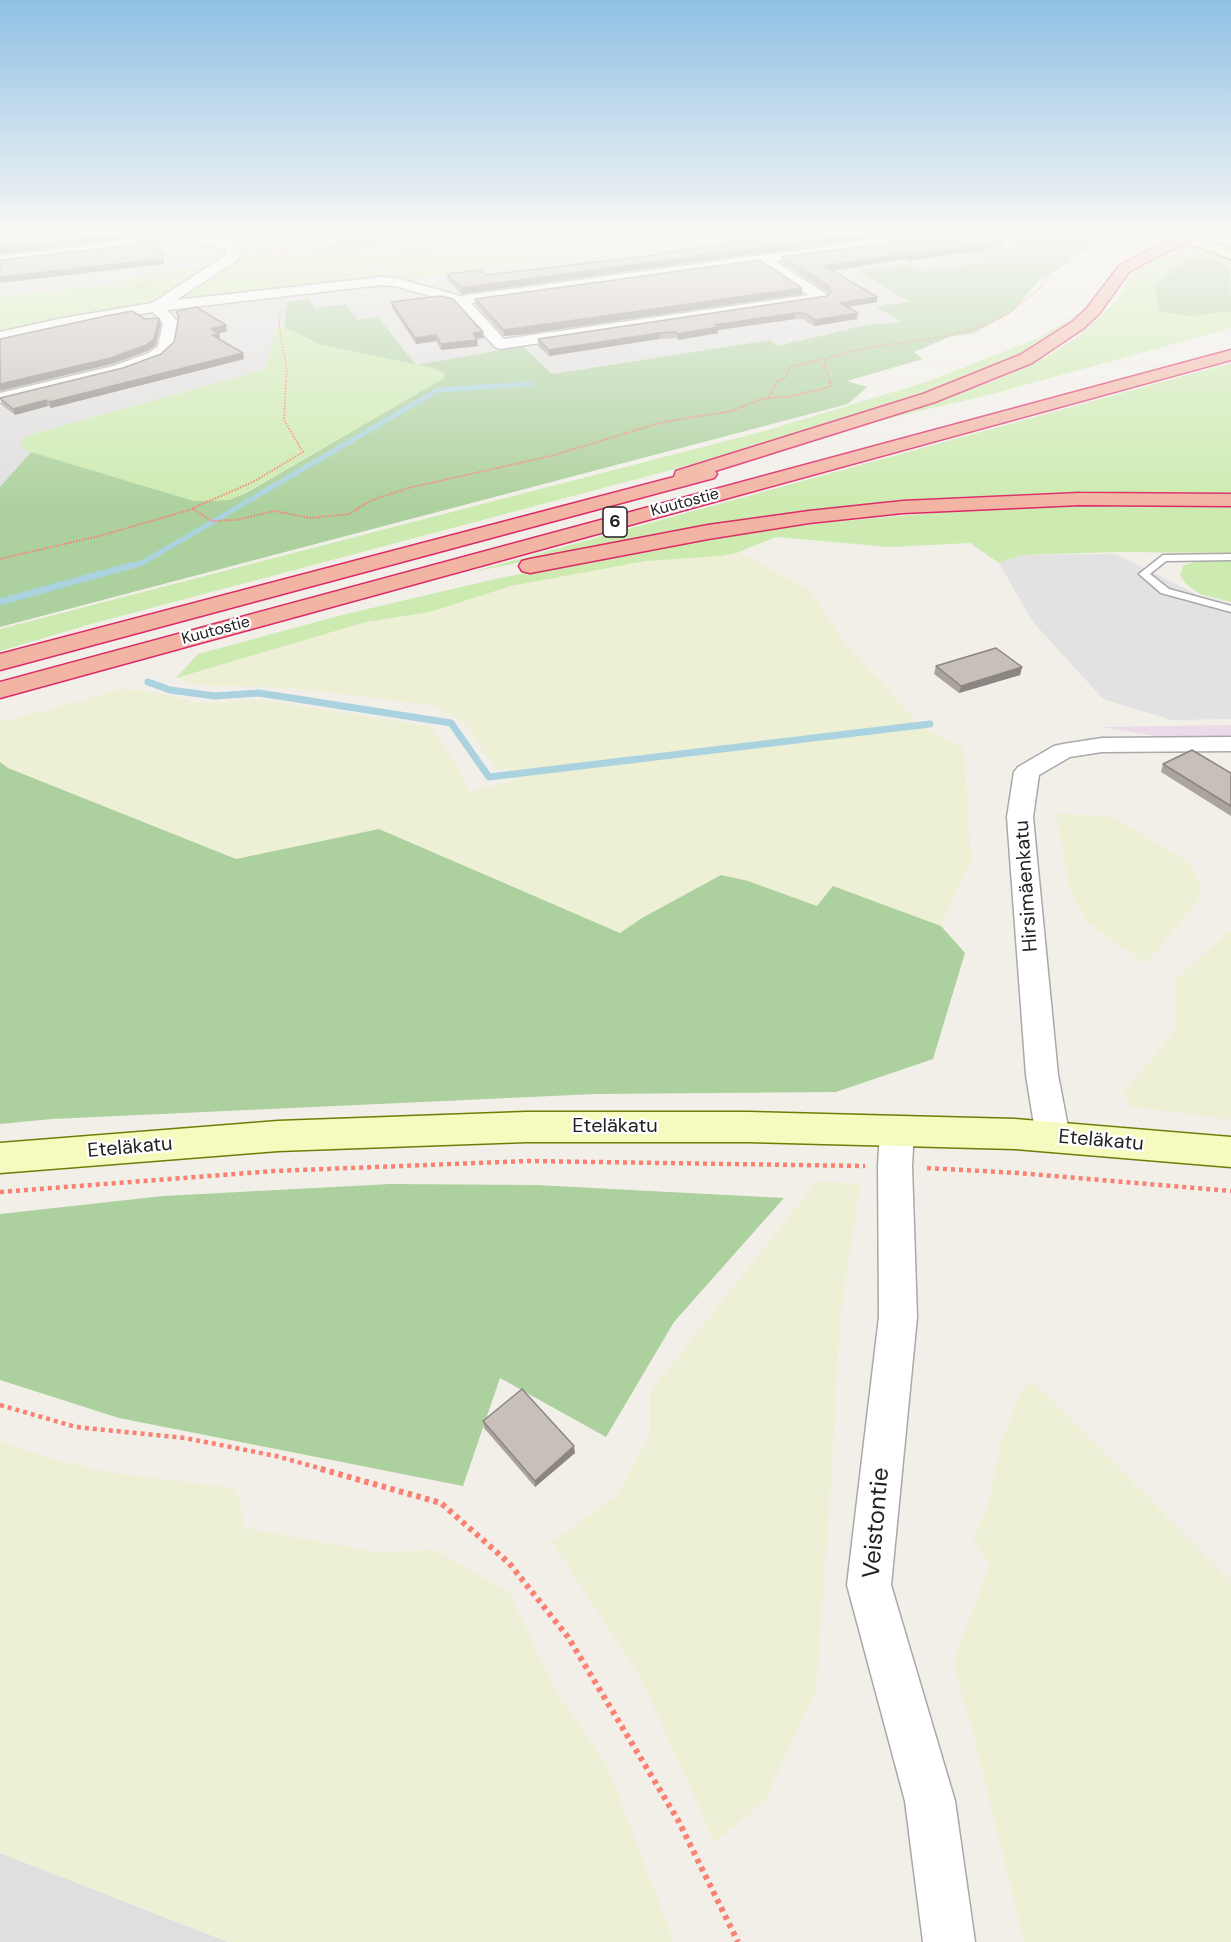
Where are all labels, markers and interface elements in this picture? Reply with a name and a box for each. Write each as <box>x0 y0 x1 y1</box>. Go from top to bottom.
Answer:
street label: Kuutostie <box>649 485 721 521</box>
road number: 6 <box>603 507 627 537</box>
street label: Kuutostie <box>180 613 252 649</box>
street label: Hirsimäenkatu <box>1010 819 1044 953</box>
street label: Eteläkatu <box>572 1115 658 1139</box>
street label: Eteläkatu <box>1057 1125 1145 1157</box>
street label: Eteläkatu <box>86 1132 174 1164</box>
street label: Veistontie <box>858 1466 896 1580</box>

